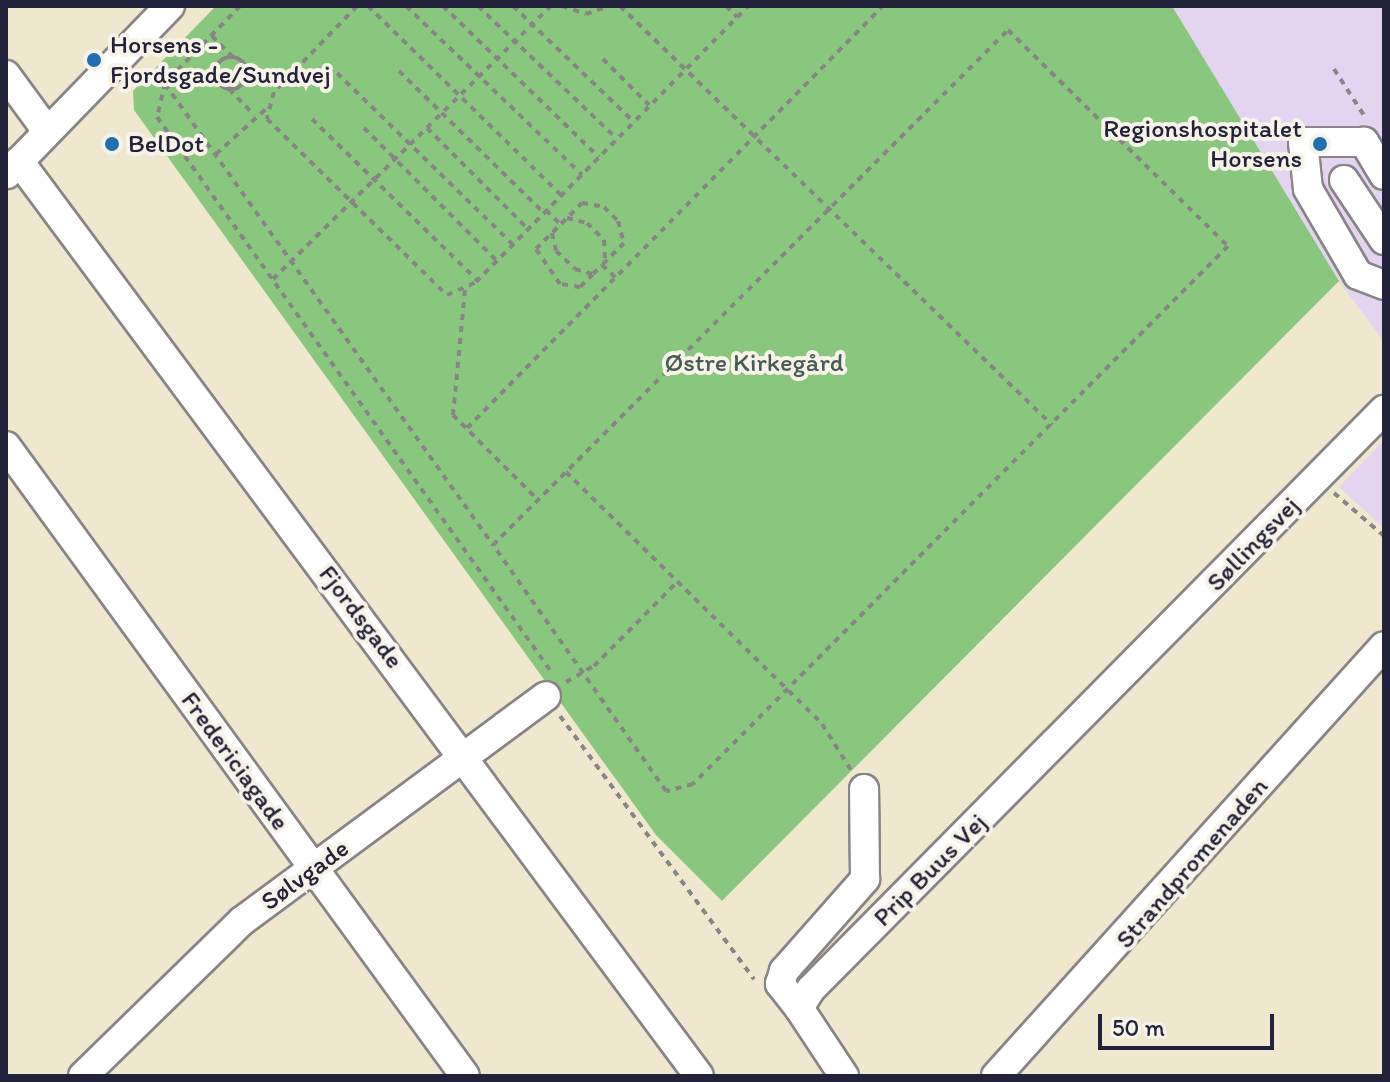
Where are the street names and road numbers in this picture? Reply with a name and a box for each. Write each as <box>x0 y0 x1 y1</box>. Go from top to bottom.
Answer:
street label: Søllingsvej <box>1200 490 1306 598</box>
street label: Fjordsgade <box>312 559 410 675</box>
street label: Fredericiagade <box>174 686 296 836</box>
street label: Strandpromenaden <box>1109 771 1275 955</box>
street label: Prip Buus Vej <box>867 807 993 933</box>
street label: Sølvgade <box>255 833 355 917</box>

